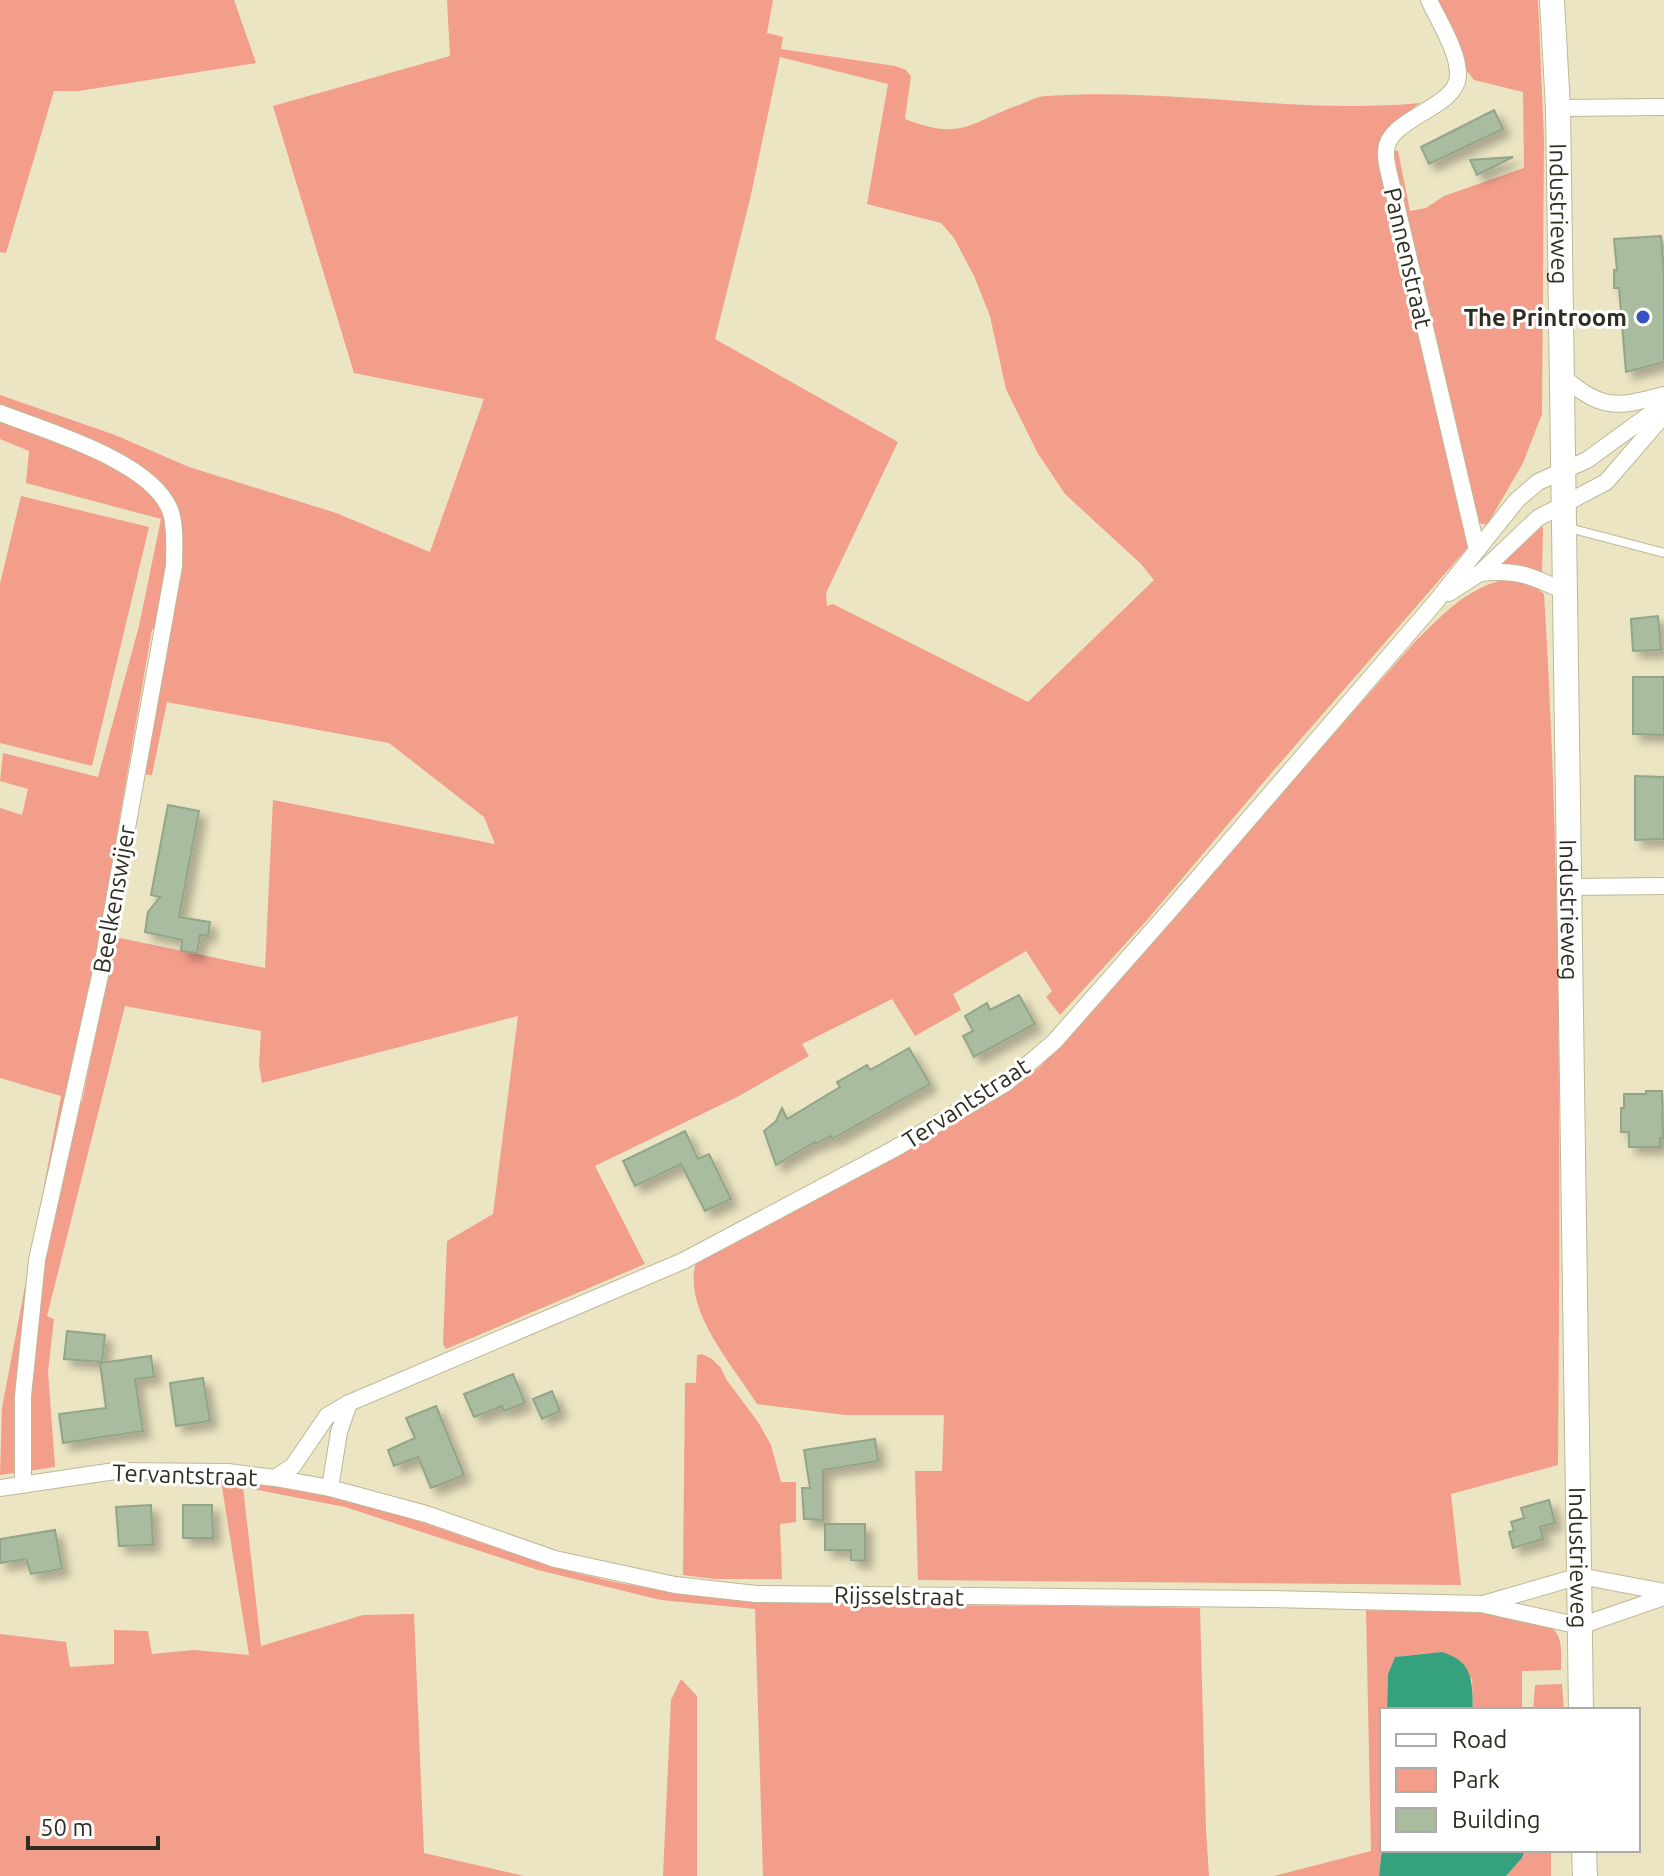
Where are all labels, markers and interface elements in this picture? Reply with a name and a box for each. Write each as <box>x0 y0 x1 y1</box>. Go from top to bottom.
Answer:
street label: Industrieweg <box>1545 143 1574 285</box>
street label: Pannenstraat <box>1379 185 1437 332</box>
place label: The Printroom <box>1464 304 1627 331</box>
marker: The Printroom <box>1634 308 1652 326</box>
street label: Beelkenswijer <box>88 823 140 975</box>
street label: Industrieweg <box>1555 839 1584 981</box>
street label: Tervantstraat <box>898 1052 1035 1154</box>
street label: Tervantstraat <box>112 1459 259 1491</box>
street label: Industrieweg <box>1564 1487 1593 1629</box>
street label: Rijsselstraat <box>834 1581 965 1611</box>
legend <box>1380 1708 1640 1852</box>
text: Road <box>1452 1726 1507 1753</box>
text: Park <box>1452 1766 1500 1793</box>
scale bar <box>28 1800 158 1850</box>
text: Building <box>1452 1806 1540 1833</box>
text: 50 m <box>40 1814 93 1841</box>

